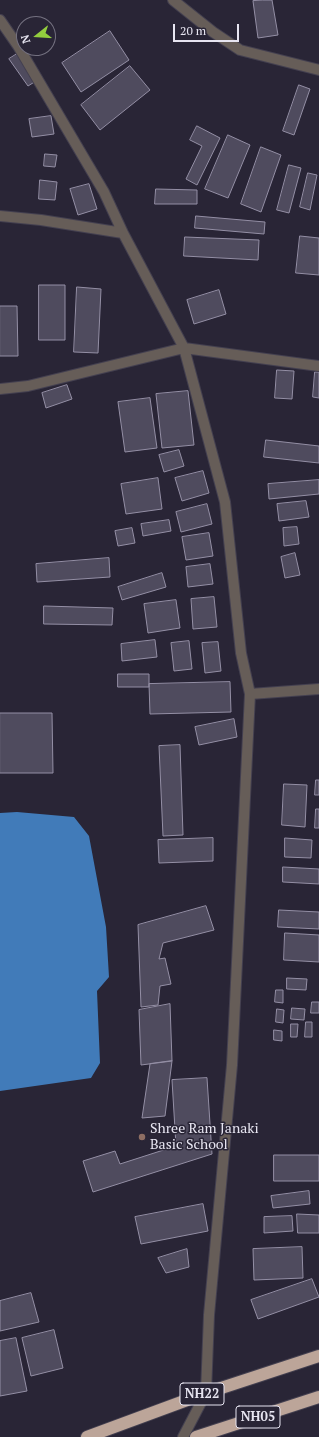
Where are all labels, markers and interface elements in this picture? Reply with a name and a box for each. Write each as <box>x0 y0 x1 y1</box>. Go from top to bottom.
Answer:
north arrow <box>16 16 56 56</box>
scale bar <box>175 16 241 42</box>
text: 20 m <box>180 23 206 38</box>
text: N <box>18 33 33 45</box>
place label: Shree Ram Janaki Basic School <box>150 1121 259 1154</box>
marker: Shree Ram Janaki Basic School <box>137 1132 147 1142</box>
road number: NH22 <box>180 1383 224 1405</box>
road number: NH05 <box>236 1406 280 1428</box>

